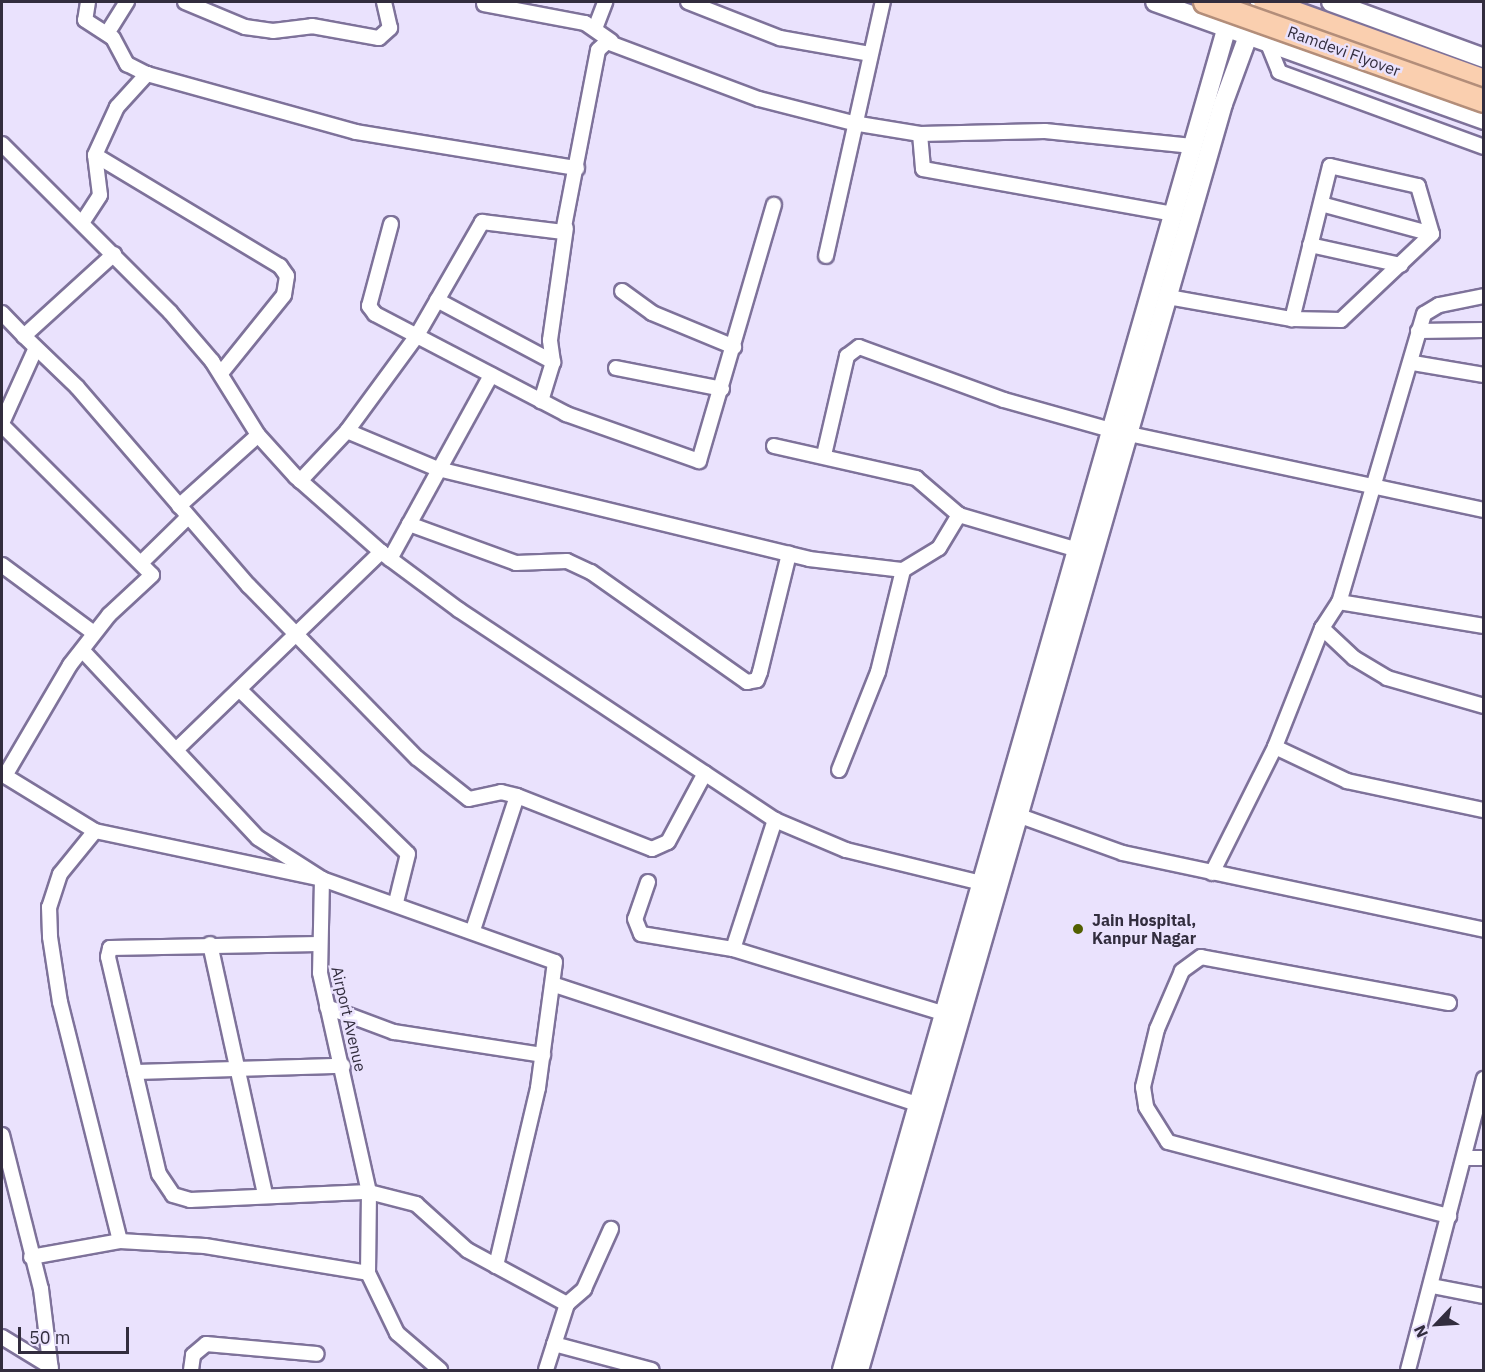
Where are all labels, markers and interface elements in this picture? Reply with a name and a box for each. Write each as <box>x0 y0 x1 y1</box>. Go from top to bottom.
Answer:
street label: Ramdevi Flyover <box>1285 22 1403 80</box>
place label: Jain Hospital, Kanpur Nagar <box>1092 910 1196 948</box>
marker: Jain Hospital, Kanpur Nagar <box>1069 920 1087 938</box>
street label: Airport Avenue <box>328 965 370 1073</box>
north arrow <box>1407 1294 1467 1354</box>
scale bar <box>21 1315 132 1353</box>
text: N <box>1409 1322 1432 1341</box>
text: 50 m <box>29 1326 71 1349</box>

